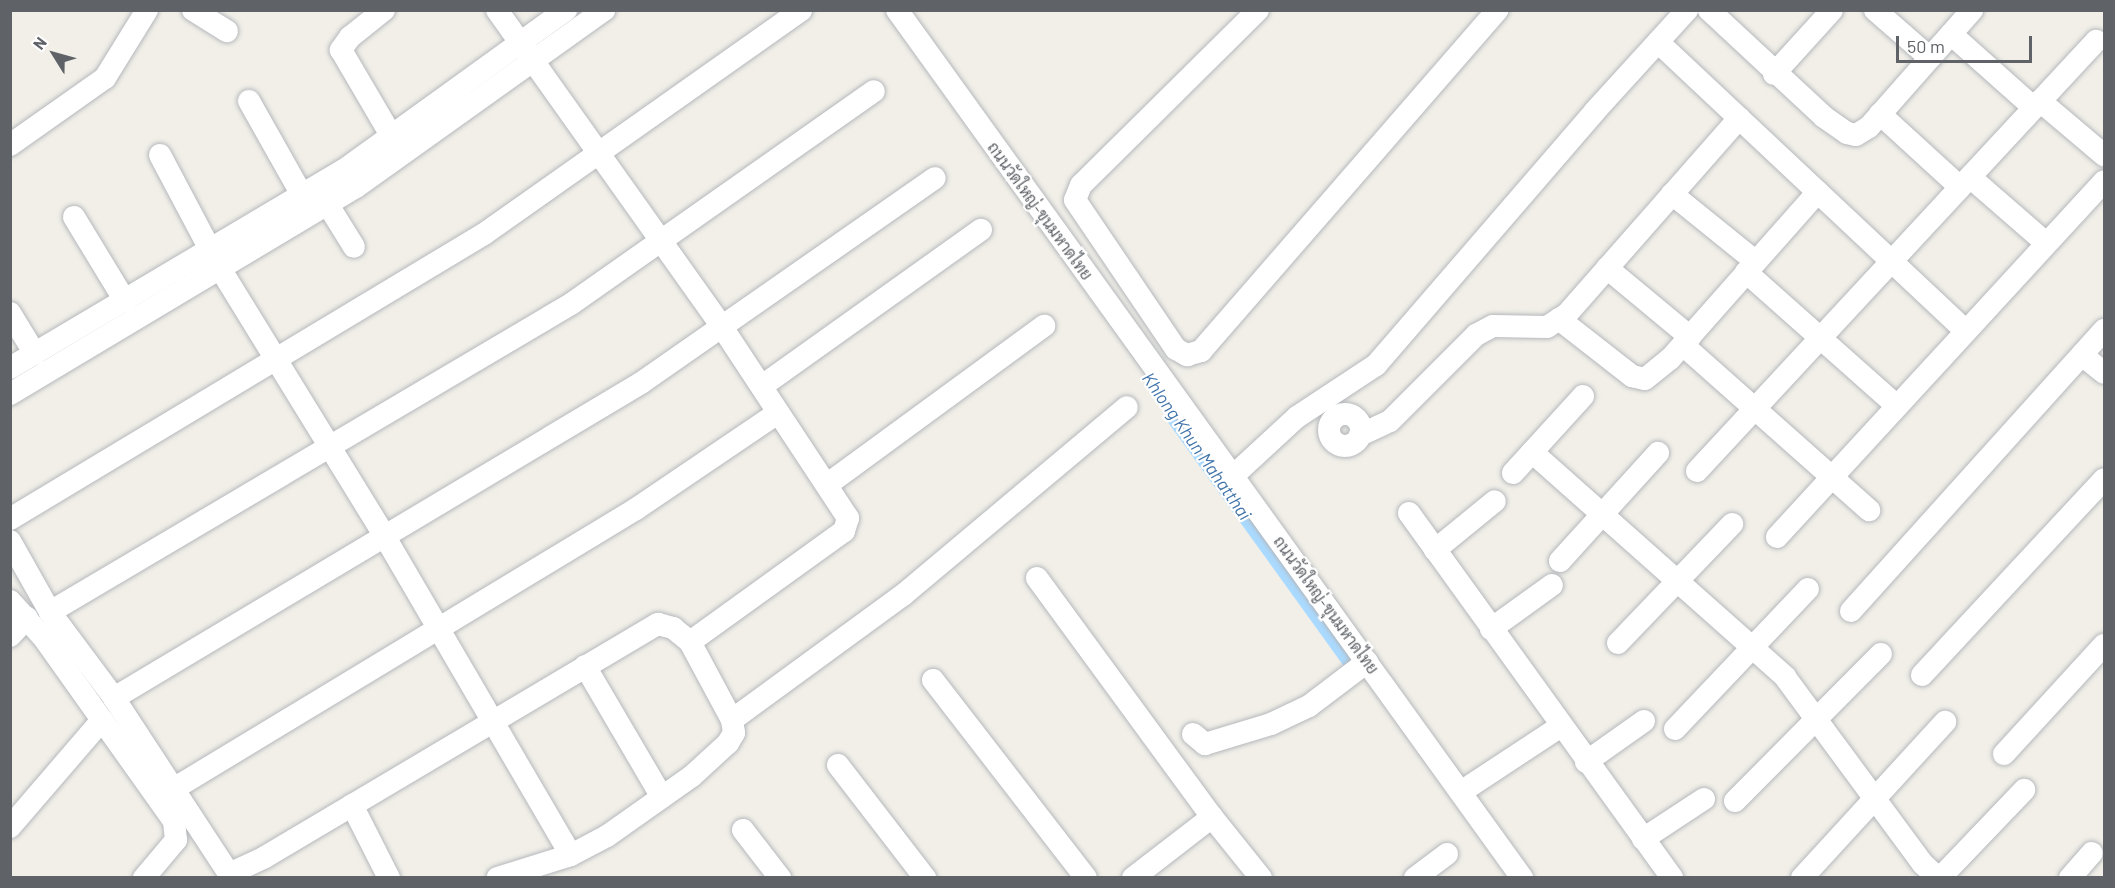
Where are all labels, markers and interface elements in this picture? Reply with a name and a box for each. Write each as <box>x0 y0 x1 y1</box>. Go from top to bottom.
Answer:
north arrow <box>24 24 84 84</box>
scale bar <box>1899 24 2036 62</box>
text: N <box>28 33 50 53</box>
text: 50 m <box>1907 35 1945 57</box>
street label: ถนนวัดใหญ่-ขุนมหาดไทย <box>983 138 1097 284</box>
water label: Khlong Khun Mahatthai <box>1138 368 1256 524</box>
street label: ถนนวัดใหญ่-ขุนมหาดไทย <box>1269 532 1383 678</box>

